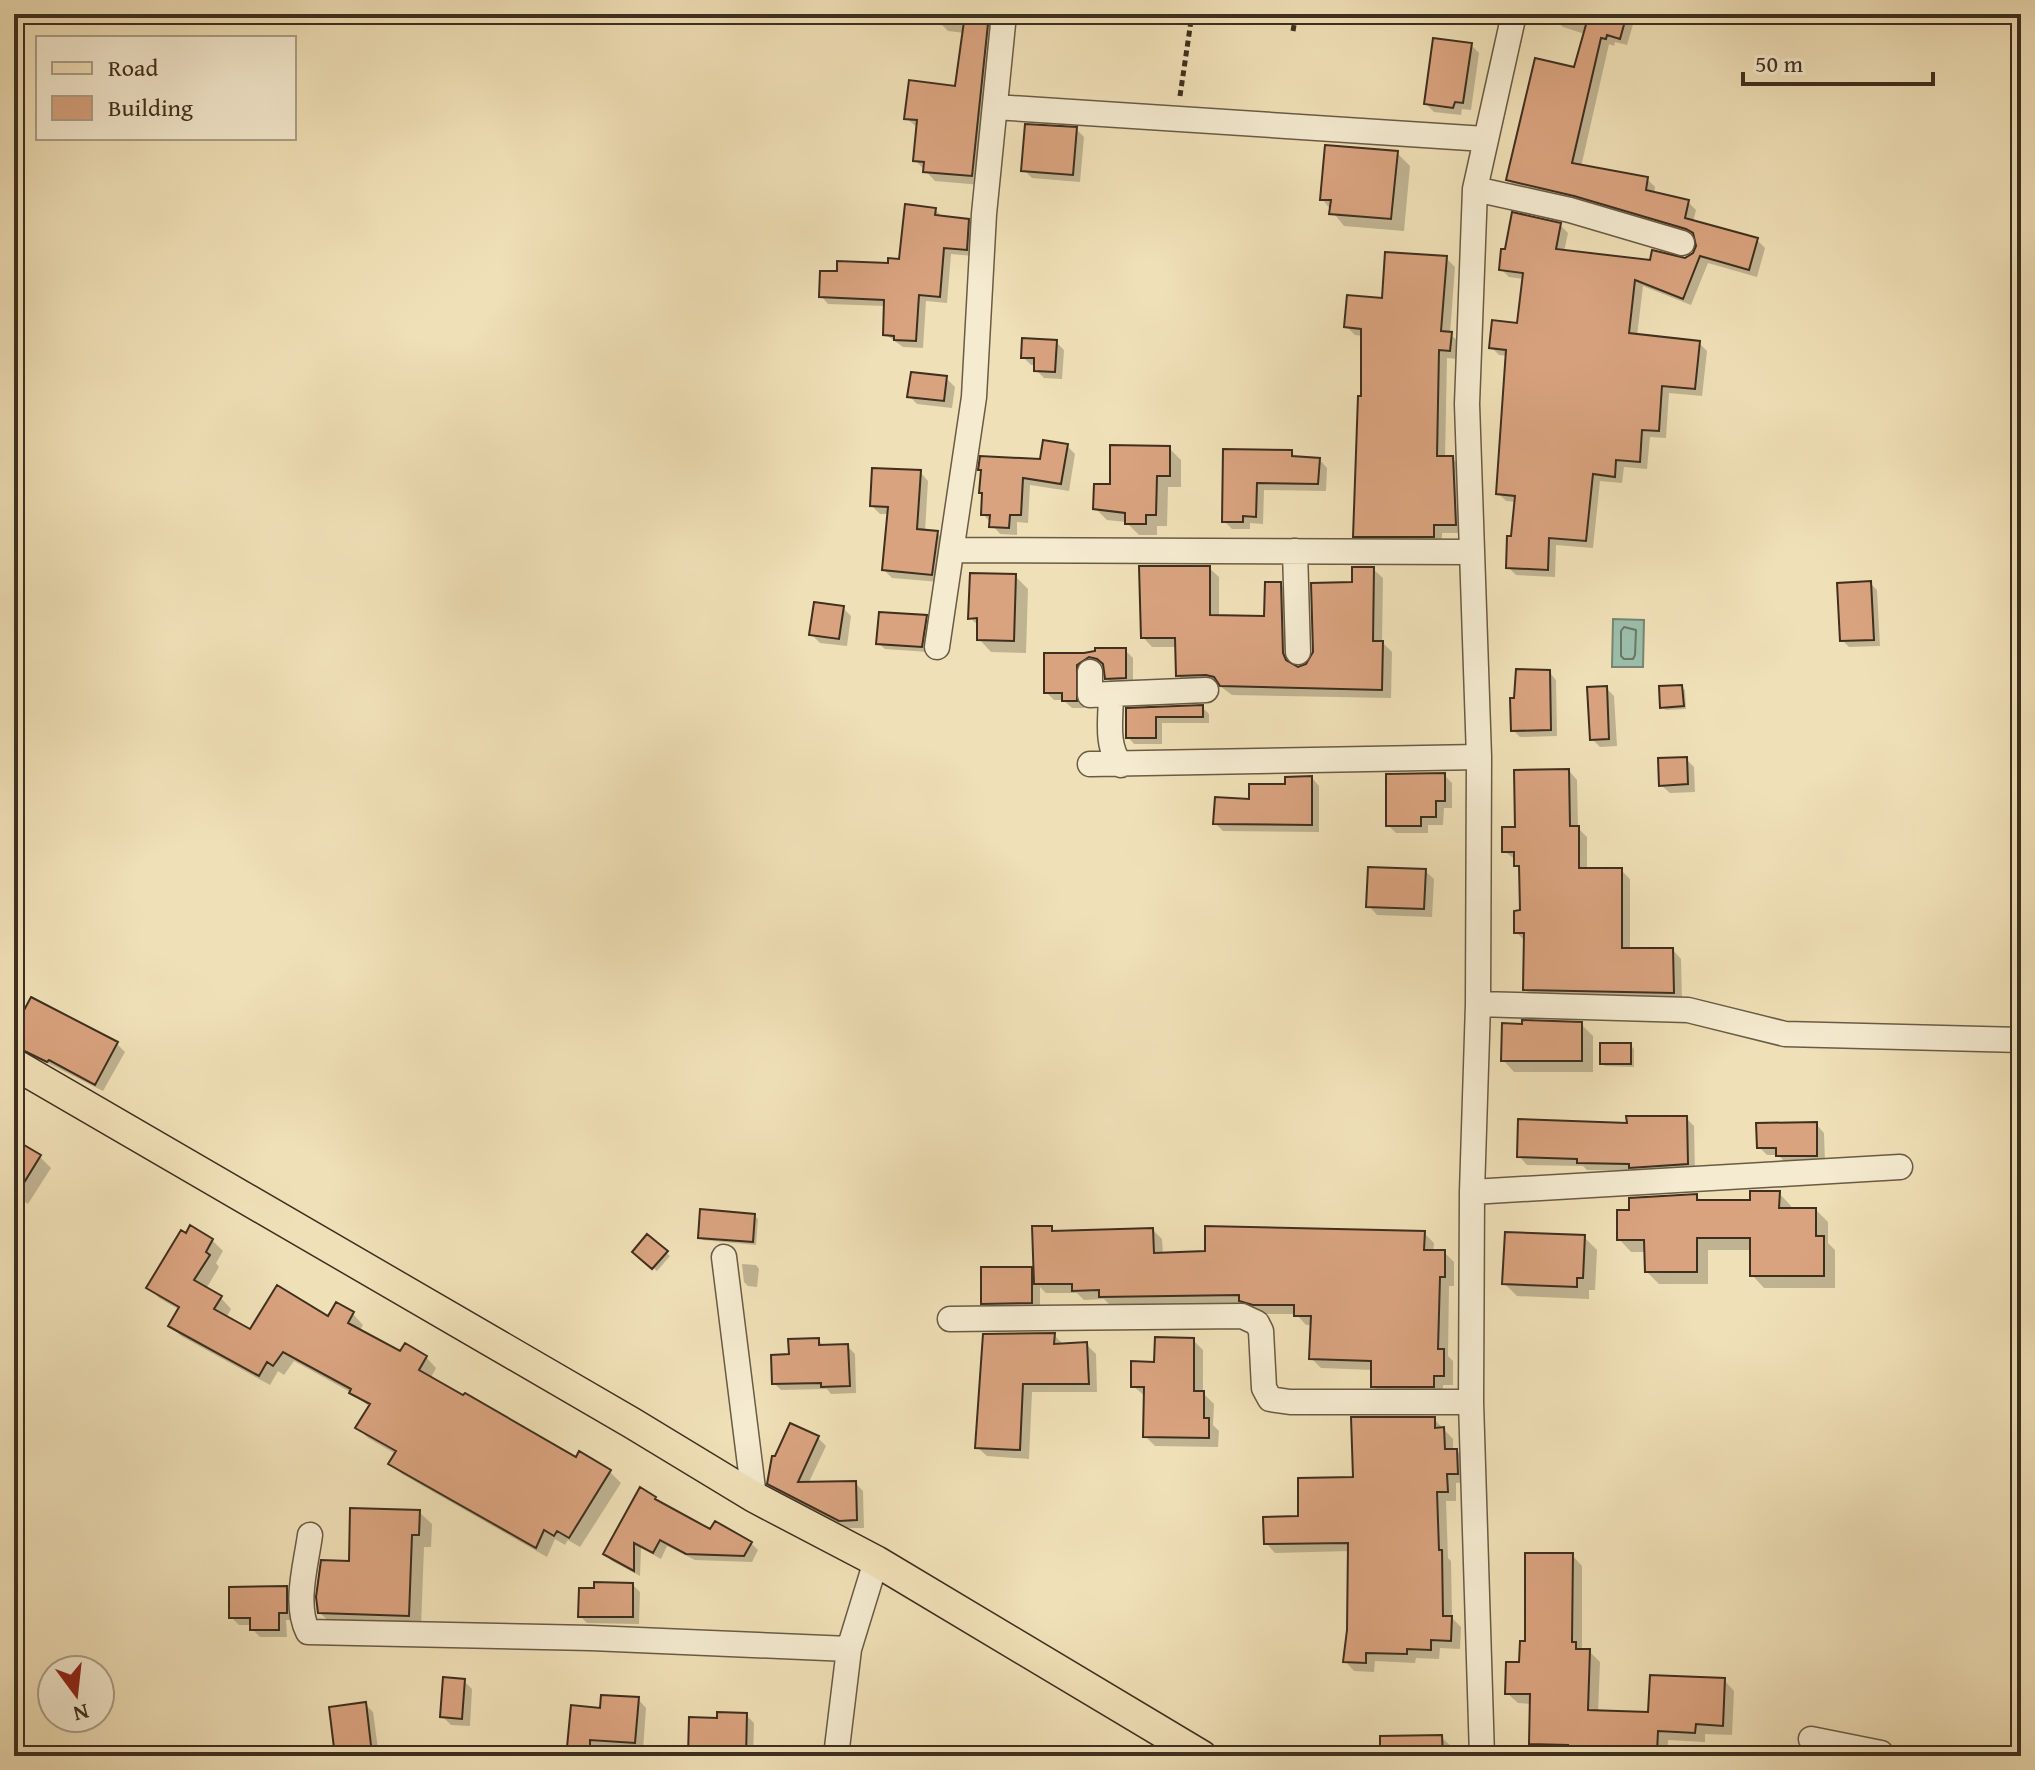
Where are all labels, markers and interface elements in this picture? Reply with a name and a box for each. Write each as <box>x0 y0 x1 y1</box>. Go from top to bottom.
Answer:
legend <box>36 36 296 140</box>
scale bar <box>1743 36 1933 86</box>
text: 50 m <box>1755 46 1803 81</box>
text: Road <box>108 50 158 85</box>
text: Building <box>108 90 193 125</box>
north arrow <box>36 1654 116 1734</box>
text: N <box>70 1696 92 1731</box>

